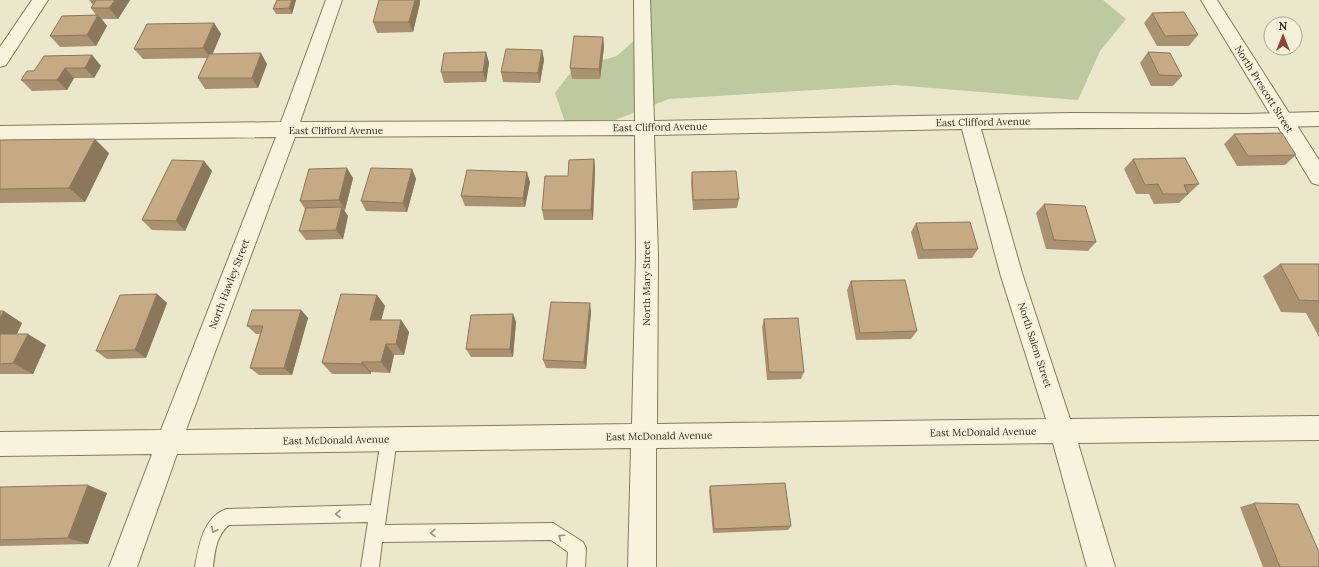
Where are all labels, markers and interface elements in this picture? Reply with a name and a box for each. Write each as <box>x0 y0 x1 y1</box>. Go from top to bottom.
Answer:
north arrow <box>1263 16 1303 56</box>
text: N <box>1279 19 1288 33</box>
street label: North Prescott Street <box>1232 43 1296 135</box>
street label: East Clifford Avenue <box>936 115 1031 129</box>
street label: East Clifford Avenue <box>613 120 708 134</box>
street label: East Clifford Avenue <box>289 124 384 137</box>
street label: North Hawley Street <box>206 237 252 331</box>
street label: North Mary Street <box>640 240 653 326</box>
street label: North Salem Street <box>1015 301 1055 390</box>
street label: East McDonald Avenue <box>930 425 1037 439</box>
street label: East McDonald Avenue <box>606 429 713 443</box>
street label: East McDonald Avenue <box>283 433 390 447</box>
one-way arrow <box>335 510 341 519</box>
one-way arrow <box>211 526 219 533</box>
one-way arrow <box>430 529 436 537</box>
one-way arrow <box>558 534 565 542</box>

